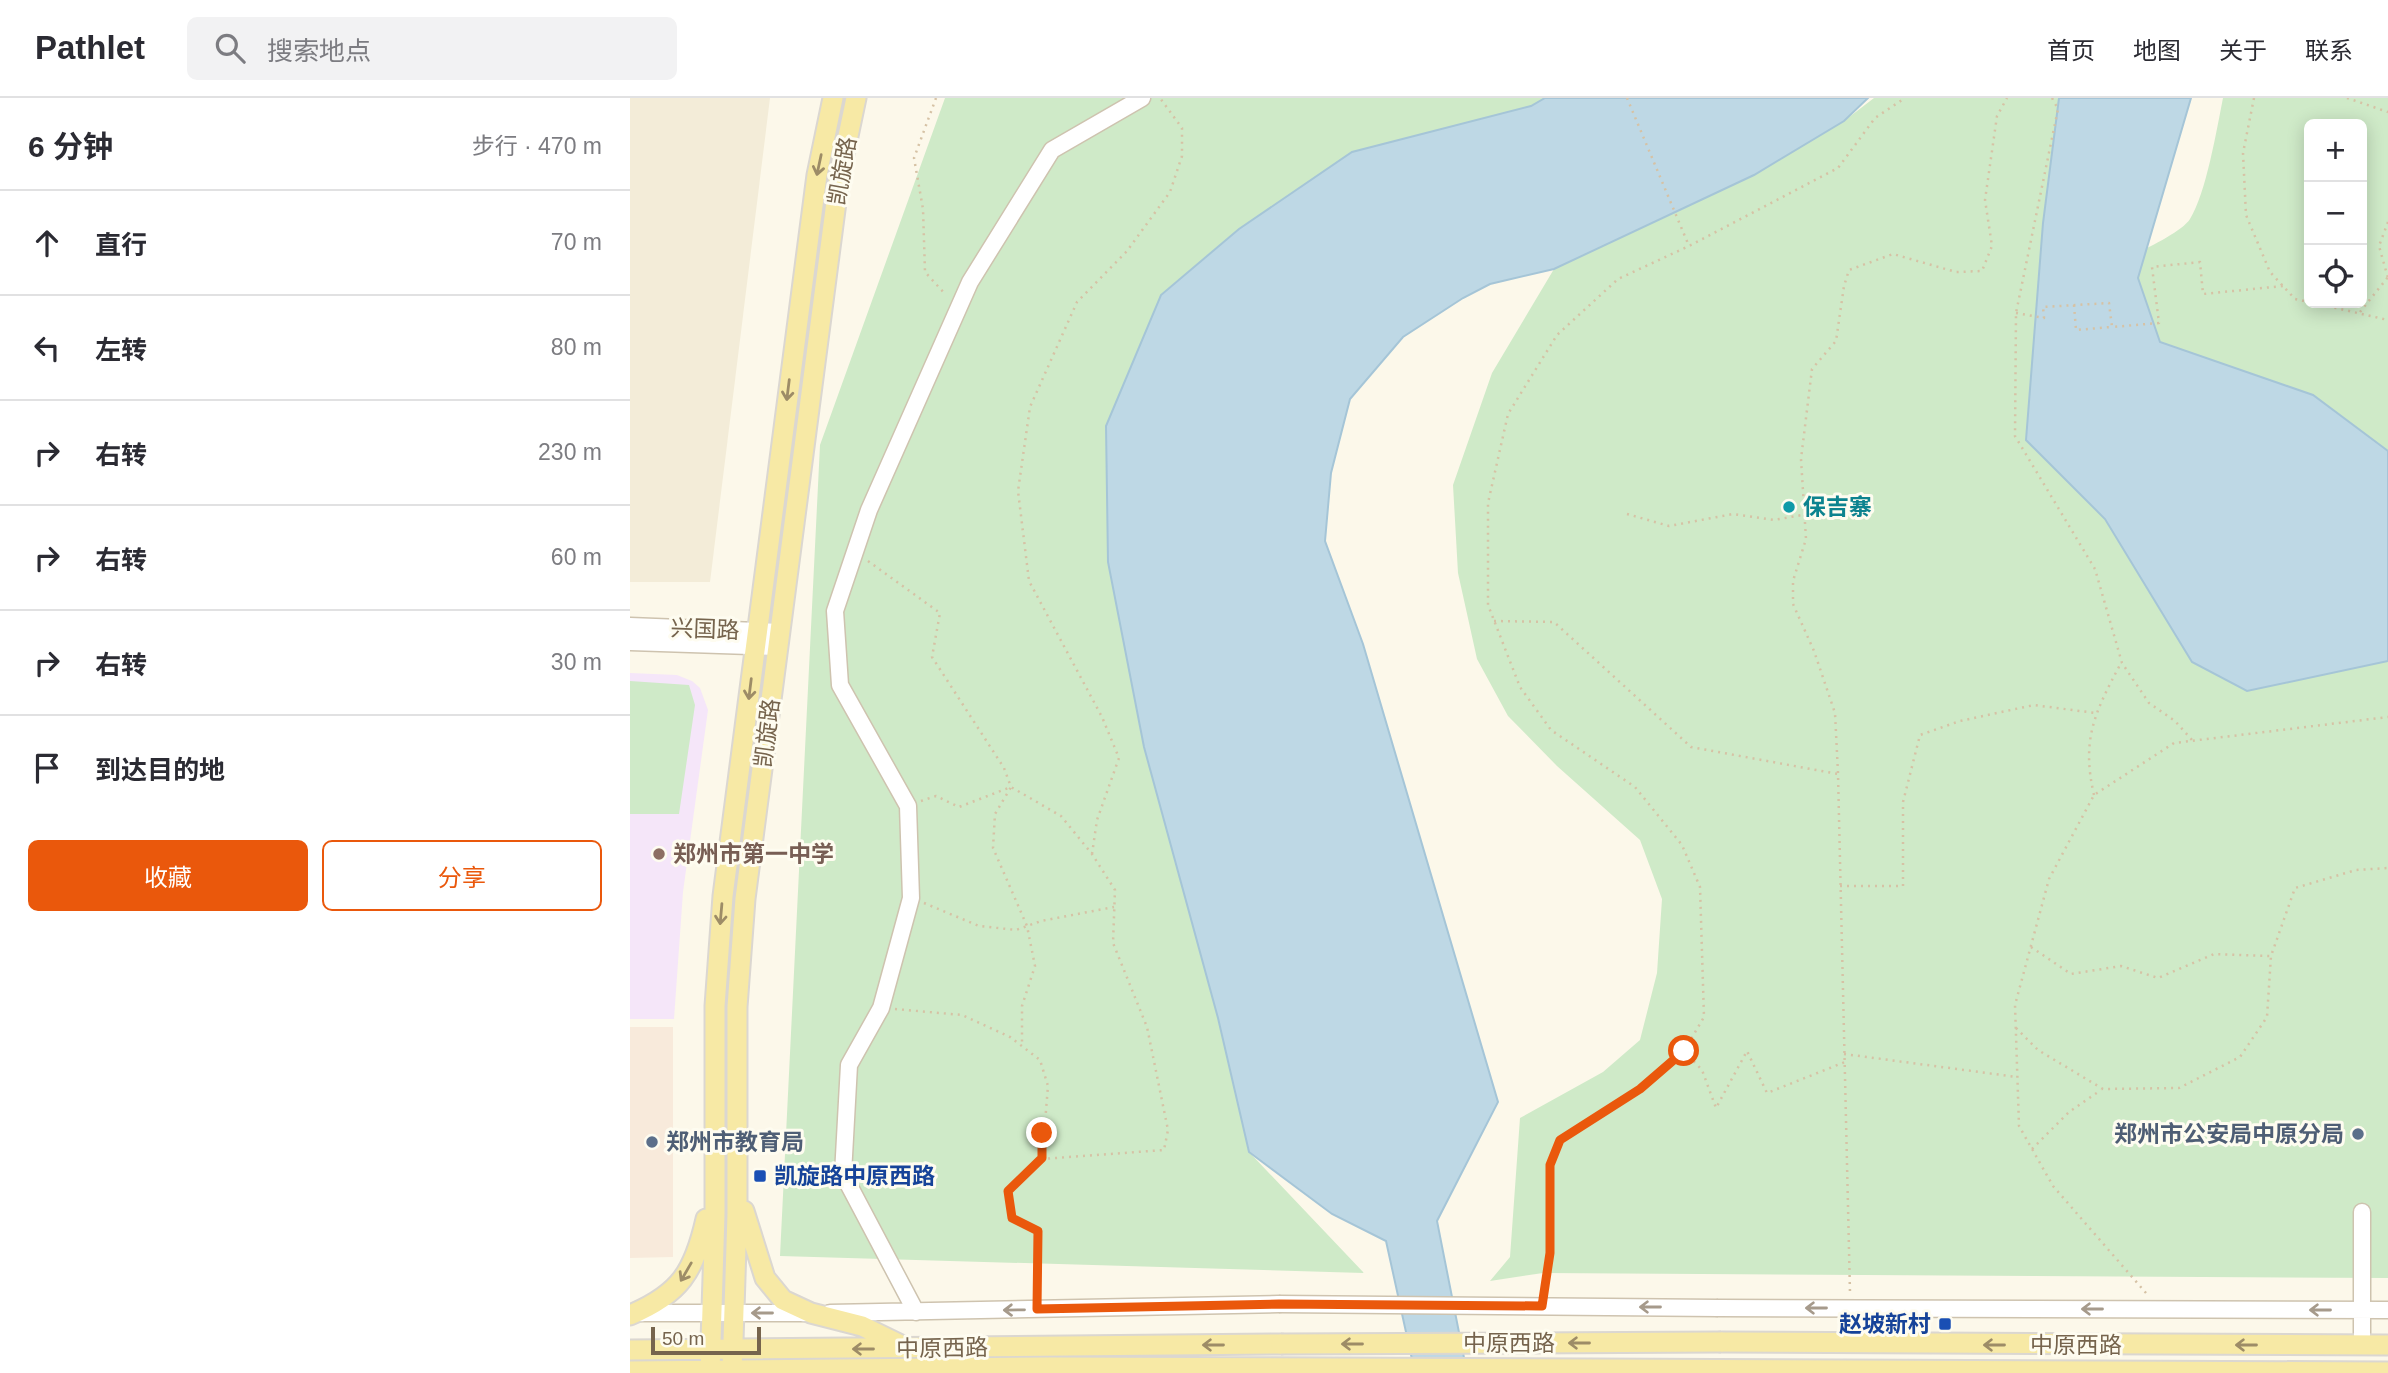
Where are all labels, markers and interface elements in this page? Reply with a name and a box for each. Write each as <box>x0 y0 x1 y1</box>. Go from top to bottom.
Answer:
search box <box>187 17 677 80</box>
text: Pathlet <box>35 29 145 66</box>
icon: search <box>211 29 249 67</box>
text: 搜索地点 <box>267 36 371 66</box>
text: 首页 <box>2047 37 2095 64</box>
text: 地图 <box>2133 37 2181 64</box>
text: 关于 <box>2219 37 2267 64</box>
text: 联系 <box>2305 37 2353 64</box>
map controls <box>2304 119 2367 308</box>
button: + <box>2304 119 2367 182</box>
text: 6 分钟 <box>28 130 113 163</box>
text: 步行 · 470 m <box>472 133 602 159</box>
street label: 凯旋路 <box>823 135 861 207</box>
one-way arrow <box>812 153 825 176</box>
button: − <box>2304 182 2367 245</box>
icon: ahead <box>28 224 66 262</box>
text: 70 m <box>551 229 602 255</box>
text: 直行 <box>95 230 147 260</box>
button: locate <box>2304 245 2367 308</box>
icon: left <box>28 329 66 367</box>
text: 80 m <box>551 334 602 360</box>
text: 左转 <box>95 335 147 365</box>
one-way arrow <box>782 378 795 401</box>
icon: right <box>28 434 66 472</box>
text: 230 m <box>538 439 602 465</box>
text: 右转 <box>95 440 147 470</box>
place label: 保吉寨 <box>1803 494 1872 520</box>
marker: 保吉寨 <box>1781 499 1797 515</box>
icon: right <box>28 539 66 577</box>
text: 60 m <box>551 544 602 570</box>
text: 右转 <box>95 545 147 575</box>
street label: 兴国路 <box>670 615 740 643</box>
icon: right <box>28 644 66 682</box>
text: 30 m <box>551 649 602 675</box>
text: 右转 <box>95 650 147 680</box>
one-way arrow <box>743 677 756 699</box>
street label: 凯旋路 <box>750 697 784 769</box>
icon: arrive <box>28 749 66 787</box>
text: 到达目的地 <box>95 755 225 785</box>
button: 收藏 <box>28 840 308 911</box>
button: 分享 <box>322 840 602 911</box>
place label: 郑州市第一中学 <box>673 841 834 867</box>
marker: 郑州市第一中学 <box>651 846 667 862</box>
one-way arrow <box>714 903 727 925</box>
route start <box>1668 1035 1699 1066</box>
route end <box>1026 1117 1057 1148</box>
place label: 郑州市公安局中原分局 <box>2114 1121 2344 1147</box>
marker: 郑州市公安局中原分局 <box>2350 1126 2366 1142</box>
place label: 郑州市教育局 <box>666 1129 804 1155</box>
marker: 郑州市教育局 <box>644 1134 660 1150</box>
place label: 凯旋路中原西路 <box>774 1163 935 1189</box>
marker: 凯旋路中原西路 <box>752 1168 768 1184</box>
one-way arrow <box>679 1261 693 1281</box>
one-way arrow <box>1639 1300 1662 1314</box>
one-way arrow <box>1805 1301 1828 1315</box>
one-way arrow <box>2081 1302 2104 1316</box>
one-way arrow <box>1003 1303 1026 1316</box>
one-way arrow <box>2309 1303 2332 1317</box>
one-way arrow <box>751 1306 774 1320</box>
place label: 赵坡新村 <box>1839 1311 1931 1337</box>
marker: 赵坡新村 <box>1937 1316 1953 1332</box>
scale bar <box>651 1324 761 1356</box>
text: 50 m <box>662 1328 704 1349</box>
street label: 中原西路 <box>1463 1330 1555 1356</box>
street label: 中原西路 <box>2030 1332 2122 1358</box>
street label: 中原西路 <box>896 1334 988 1362</box>
one-way arrow <box>1568 1336 1591 1350</box>
one-way arrow <box>1340 1337 1363 1351</box>
one-way arrow <box>1202 1338 1225 1352</box>
one-way arrow <box>1983 1338 2006 1352</box>
one-way arrow <box>2235 1338 2258 1352</box>
one-way arrow <box>852 1342 875 1356</box>

